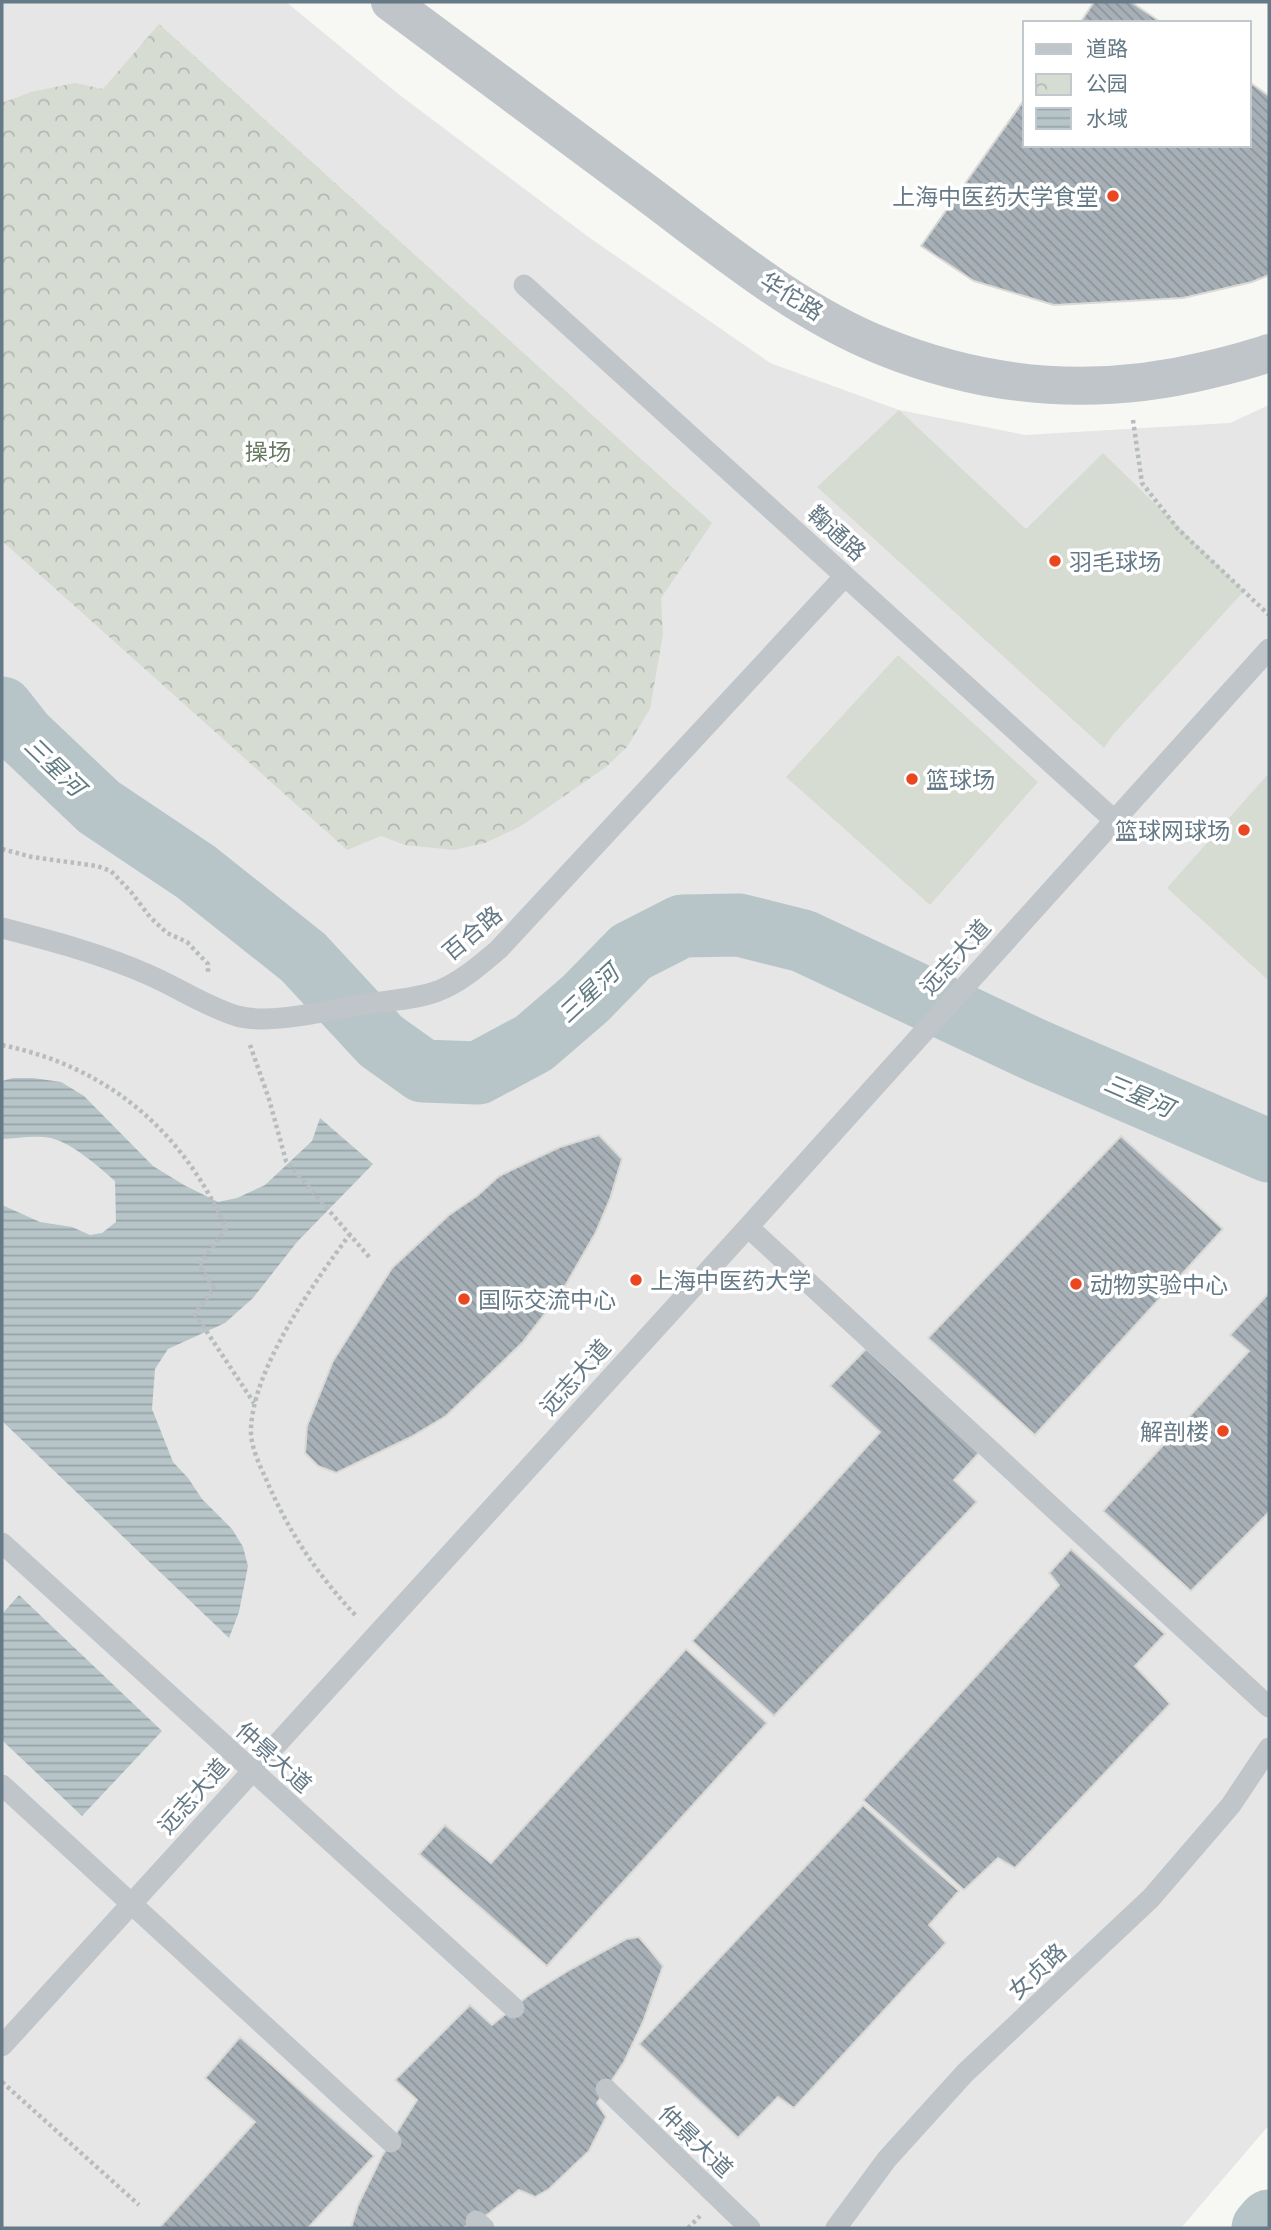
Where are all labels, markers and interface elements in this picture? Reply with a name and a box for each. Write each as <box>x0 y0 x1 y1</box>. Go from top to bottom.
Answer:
legend <box>1023 21 1250 147</box>
text: 道路 <box>1086 36 1128 61</box>
text: 公园 <box>1086 71 1128 96</box>
text: 水域 <box>1086 106 1128 131</box>
place label: 上海中医药大学食堂 <box>892 183 1099 210</box>
marker: 上海中医药大学食堂 <box>1105 188 1121 204</box>
street label: 华佗路 <box>756 266 828 326</box>
park label: 操场 <box>245 438 291 465</box>
street label: 鞠通路 <box>802 500 872 566</box>
place label: 羽毛球场 <box>1069 548 1161 575</box>
marker: 羽毛球场 <box>1047 553 1063 569</box>
water label: 三星河 <box>19 731 93 804</box>
place label: 篮球场 <box>926 766 995 793</box>
marker: 篮球场 <box>904 771 920 787</box>
place label: 篮球网球场 <box>1115 817 1230 844</box>
marker: 篮球网球场 <box>1236 822 1252 838</box>
street label: 百合路 <box>437 900 507 966</box>
street label: 远志大道 <box>914 914 996 1000</box>
water label: 三星河 <box>552 955 627 1028</box>
water label: 三星河 <box>1100 1068 1181 1124</box>
place label: 上海中医药大学 <box>650 1267 811 1294</box>
place label: 动物实验中心 <box>1090 1271 1228 1298</box>
marker: 上海中医药大学 <box>628 1272 644 1288</box>
marker: 动物实验中心 <box>1068 1276 1084 1292</box>
place label: 国际交流中心 <box>478 1286 616 1313</box>
marker: 国际交流中心 <box>456 1291 472 1307</box>
street label: 远志大道 <box>534 1334 616 1420</box>
place label: 解剖楼 <box>1140 1418 1209 1445</box>
marker: 解剖楼 <box>1215 1423 1231 1439</box>
street label: 仲景大道 <box>231 1716 317 1798</box>
street label: 远志大道 <box>152 1753 234 1839</box>
street label: 女贞路 <box>1003 1938 1071 2004</box>
street label: 仲景大道 <box>654 2099 738 2183</box>

